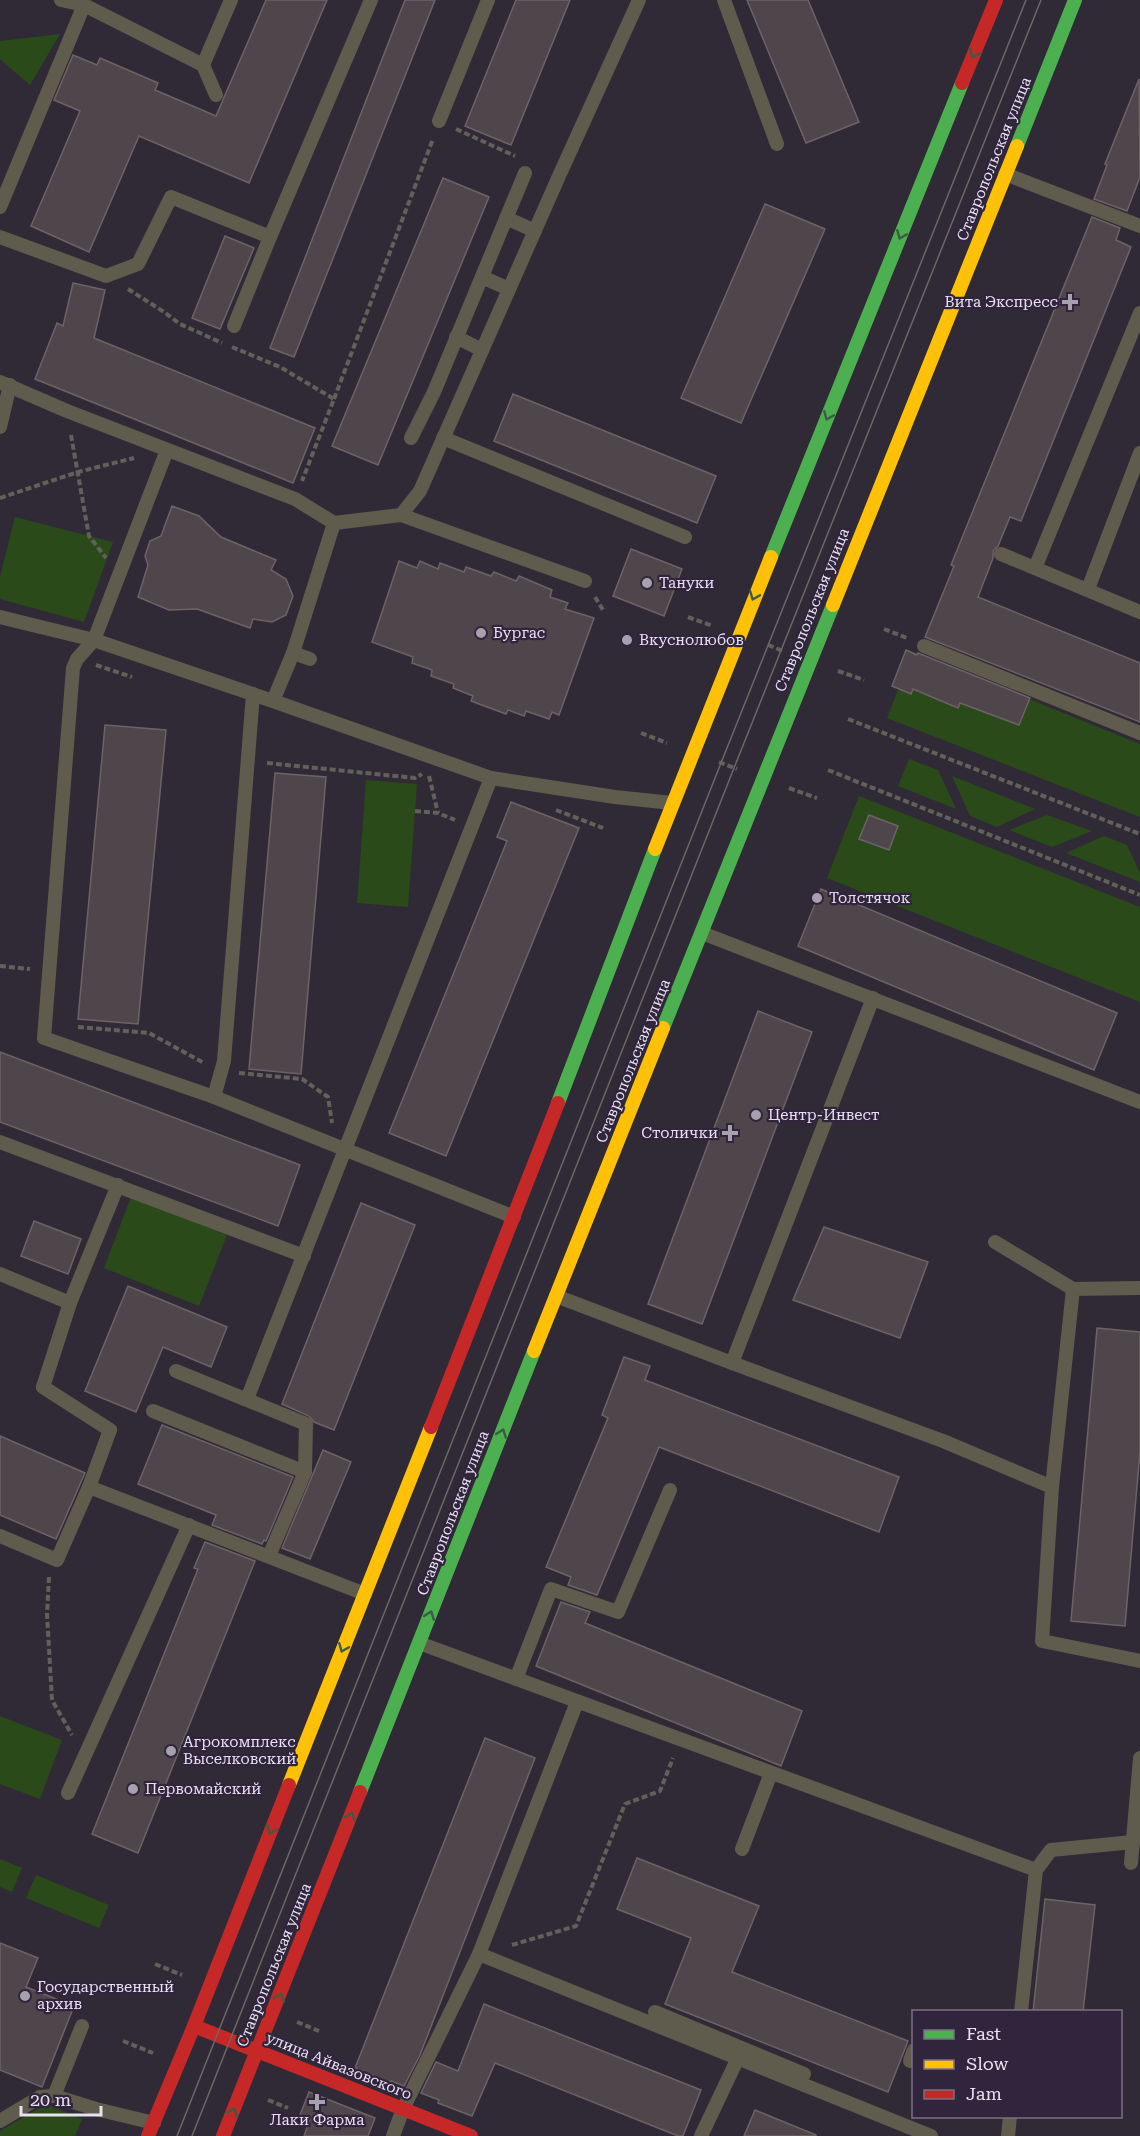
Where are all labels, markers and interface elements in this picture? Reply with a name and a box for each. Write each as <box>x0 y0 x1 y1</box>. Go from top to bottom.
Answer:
one-way arrow <box>969 48 981 59</box>
street label: Ставропольская улица <box>953 75 1035 243</box>
one-way arrow <box>896 229 908 240</box>
place label: Вита Экспресс <box>945 293 1058 311</box>
marker: Вита Экспресс <box>1063 295 1077 309</box>
one-way arrow <box>823 410 835 421</box>
street label: Ставропольская улица <box>771 526 853 694</box>
place label: Тануки <box>659 574 714 592</box>
marker: Тануки <box>640 576 654 590</box>
one-way arrow <box>749 590 761 601</box>
place label: Бургас <box>493 624 545 642</box>
marker: Бургас <box>474 626 488 640</box>
place label: Вкуснолюбов <box>639 631 744 649</box>
marker: Вкуснолюбов <box>620 633 634 647</box>
place label: Толстячок <box>829 889 911 907</box>
marker: Толстячок <box>810 891 824 905</box>
street label: Ставропольская улица <box>592 977 674 1145</box>
place label: Центр-Инвест <box>768 1106 879 1124</box>
marker: Центр-Инвест <box>749 1108 763 1122</box>
place label: Столички <box>641 1124 718 1142</box>
marker: Столички <box>723 1126 737 1140</box>
street label: Ставропольская улица <box>413 1428 493 1598</box>
one-way arrow <box>495 1429 507 1440</box>
one-way arrow <box>423 1610 435 1621</box>
one-way arrow <box>338 1642 350 1653</box>
place label: Агрокомплекс Выселковский <box>183 1733 296 1768</box>
marker: Агрокомплекс Выселковский <box>164 1744 178 1758</box>
place label: Первомайский <box>145 1780 261 1798</box>
marker: Первомайский <box>126 1782 140 1796</box>
one-way arrow <box>344 1811 356 1822</box>
one-way arrow <box>266 1824 279 1834</box>
street label: Ставропольская улица <box>233 1881 315 2049</box>
place label: Государственный архив <box>37 1978 174 2013</box>
marker: Государственный архив <box>18 1989 32 2003</box>
one-way arrow <box>273 1992 285 2003</box>
legend <box>912 2010 1122 2118</box>
text: Fast <box>966 2023 1001 2044</box>
street label: улица Айвазовского <box>263 2029 415 2103</box>
text: Slow <box>966 2053 1008 2074</box>
scale bar <box>21 2079 100 2117</box>
text: Jam <box>966 2083 1002 2104</box>
text: 20 m <box>30 2089 71 2110</box>
marker: Лаки Фарма <box>310 2095 324 2109</box>
one-way arrow <box>226 2108 238 2119</box>
place label: Лаки Фарма <box>270 2111 364 2129</box>

